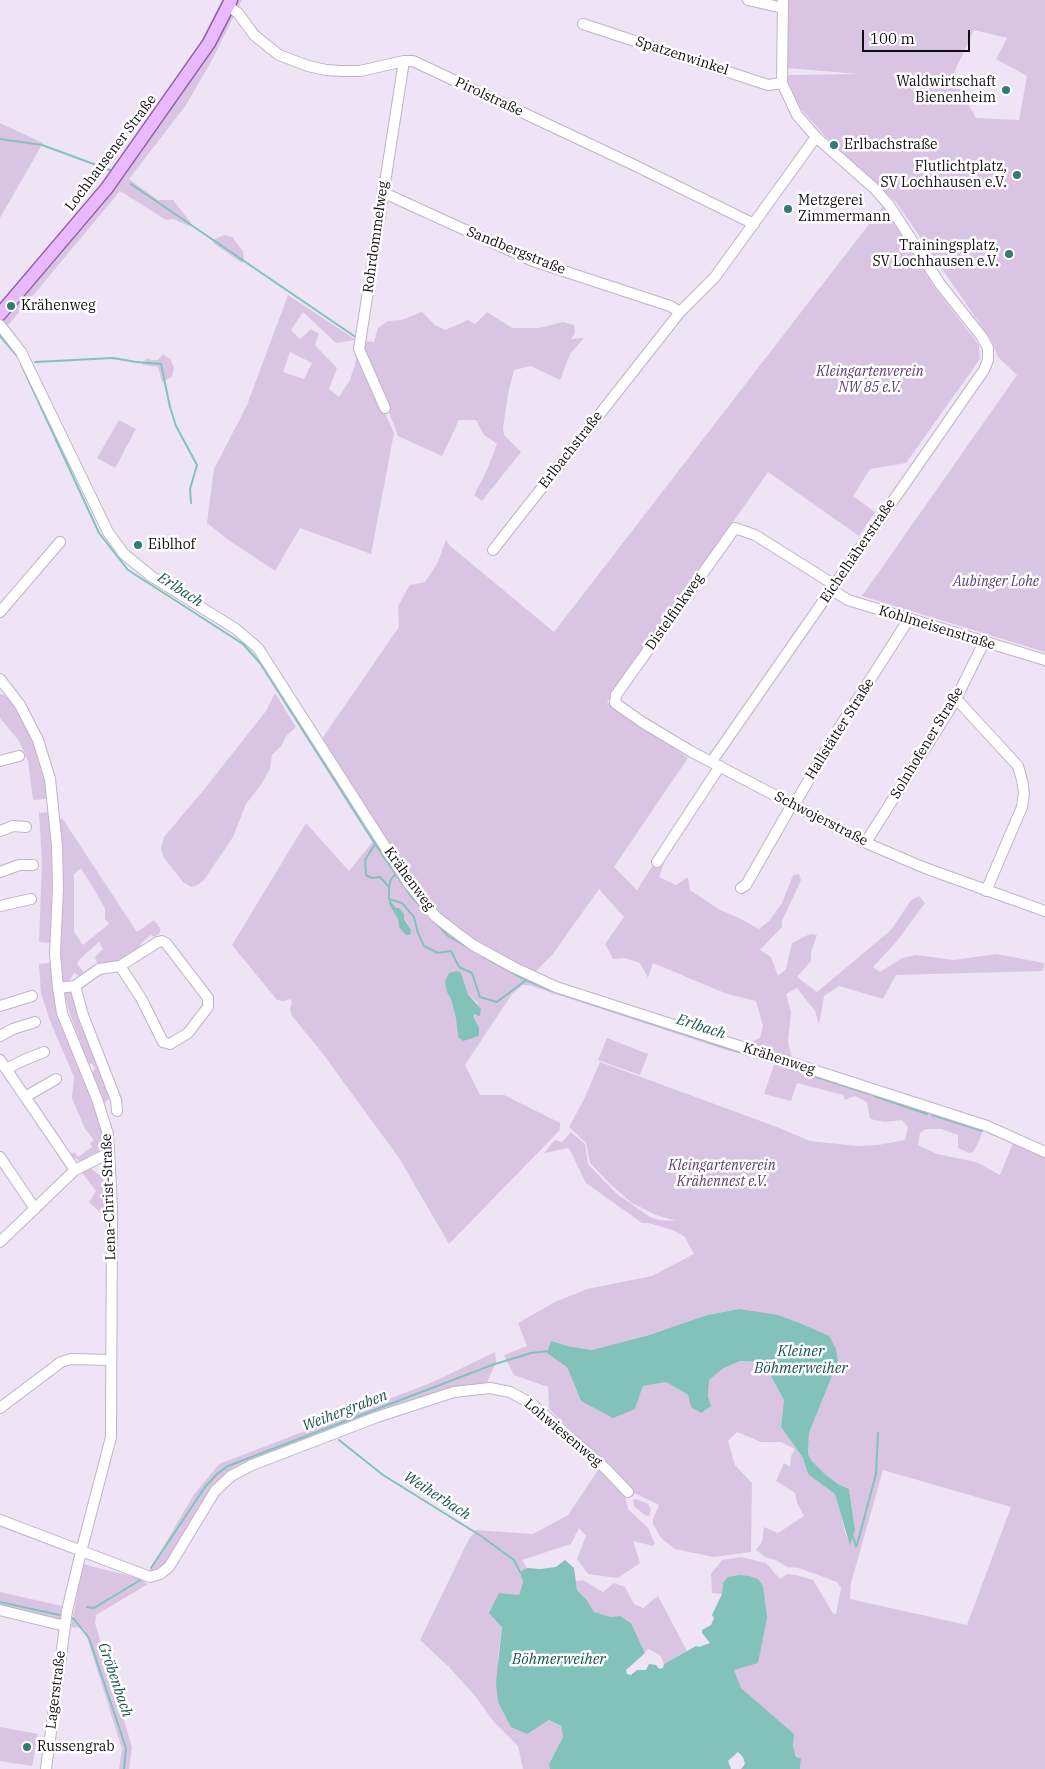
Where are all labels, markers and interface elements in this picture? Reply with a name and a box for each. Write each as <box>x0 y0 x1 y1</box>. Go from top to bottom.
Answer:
scale bar <box>865 20 972 52</box>
text: 100 m <box>870 29 915 48</box>
street label: Spatzenwinkel <box>634 33 730 79</box>
street label: Pirolstraße <box>452 74 526 120</box>
place label: Waldwirtschaft Bienenheim <box>896 74 996 106</box>
marker: Waldwirtschaft Bienenheim <box>1000 84 1012 96</box>
street label: Lochhausener Straße <box>62 92 160 214</box>
place label: Erlbachstraße <box>844 137 937 153</box>
marker: Erlbachstraße <box>828 139 840 151</box>
place label: Flutlichtplatz, SV Lochhausen e.V. <box>880 159 1007 192</box>
marker: Flutlichtplatz, SV Lochhausen e.V. <box>1011 169 1023 181</box>
street label: Rohrdommelweg <box>360 180 392 294</box>
place label: Metzgerei Zimmermann <box>798 193 891 226</box>
marker: Metzgerei Zimmermann <box>782 203 794 215</box>
street label: Sandbergstraße <box>464 224 568 278</box>
place label: Trainingsplatz, SV Lochhausen e.V. <box>872 238 999 270</box>
marker: Trainingsplatz, SV Lochhausen e.V. <box>1003 248 1015 260</box>
place label: Krähenweg <box>21 298 96 314</box>
marker: Krähenweg <box>5 300 17 312</box>
park label: Kleingartenverein NW 85 e.V. <box>816 364 924 397</box>
street label: Erlbachstraße <box>536 408 606 492</box>
street label: Eichelhäherstraße <box>817 496 899 606</box>
place label: Eiblhof <box>148 537 195 553</box>
marker: Eiblhof <box>132 539 144 551</box>
water label: Erlbach <box>154 569 206 611</box>
street label: Distelfinkweg <box>642 571 708 653</box>
park label: Aubinger Lohe <box>953 574 1039 590</box>
street label: Kohlmeisenstraße <box>877 602 997 654</box>
street label: Hallstätter Straße <box>802 675 878 783</box>
street label: Solnhofener Straße <box>887 684 967 802</box>
street label: Schwojerstraße <box>771 788 871 850</box>
street label: Krähenweg <box>380 844 438 914</box>
water label: Erlbach <box>674 1011 728 1043</box>
street label: Krähenweg <box>741 1039 817 1079</box>
street label: Lena-Christ-Straße <box>98 1133 120 1261</box>
park label: Kleingartenverein Krähennest e.V. <box>668 1158 776 1190</box>
water label: Kleiner Böhmerweiher <box>754 1343 848 1378</box>
water label: Weihergraben <box>300 1387 390 1435</box>
street label: Lohwiesenweg <box>521 1396 605 1470</box>
water label: Weiherbach <box>400 1468 474 1524</box>
water label: Gröbenbach <box>94 1640 136 1720</box>
street label: Lagerstraße <box>43 1650 69 1730</box>
water label: Böhmerweiher <box>512 1651 606 1669</box>
place label: Russengrab <box>37 1739 115 1755</box>
marker: Russengrab <box>21 1741 33 1753</box>

